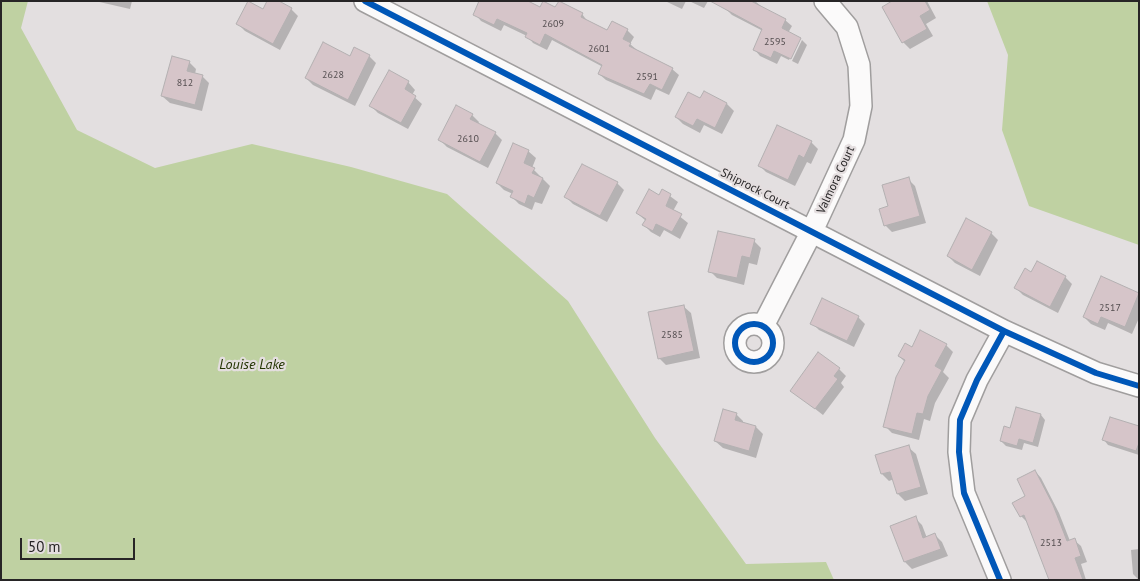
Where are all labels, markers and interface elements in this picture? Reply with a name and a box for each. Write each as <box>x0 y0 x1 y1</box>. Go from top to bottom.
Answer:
house number: 2609 <box>542 18 564 30</box>
house number: 2595 <box>764 36 786 48</box>
house number: 2601 <box>588 43 610 55</box>
house number: 2628 <box>322 69 344 81</box>
house number: 2591 <box>636 71 658 83</box>
house number: 812 <box>177 77 193 89</box>
house number: 2610 <box>457 133 479 145</box>
street label: Valmora Court <box>814 144 858 216</box>
street label: Shiprock Court <box>718 165 792 213</box>
house number: 2517 <box>1099 302 1121 314</box>
house number: 2585 <box>661 329 683 341</box>
water label: Louise Lake <box>219 357 285 373</box>
scale bar <box>22 528 138 560</box>
text: 50 m <box>28 537 61 556</box>
house number: 2513 <box>1040 537 1062 549</box>

